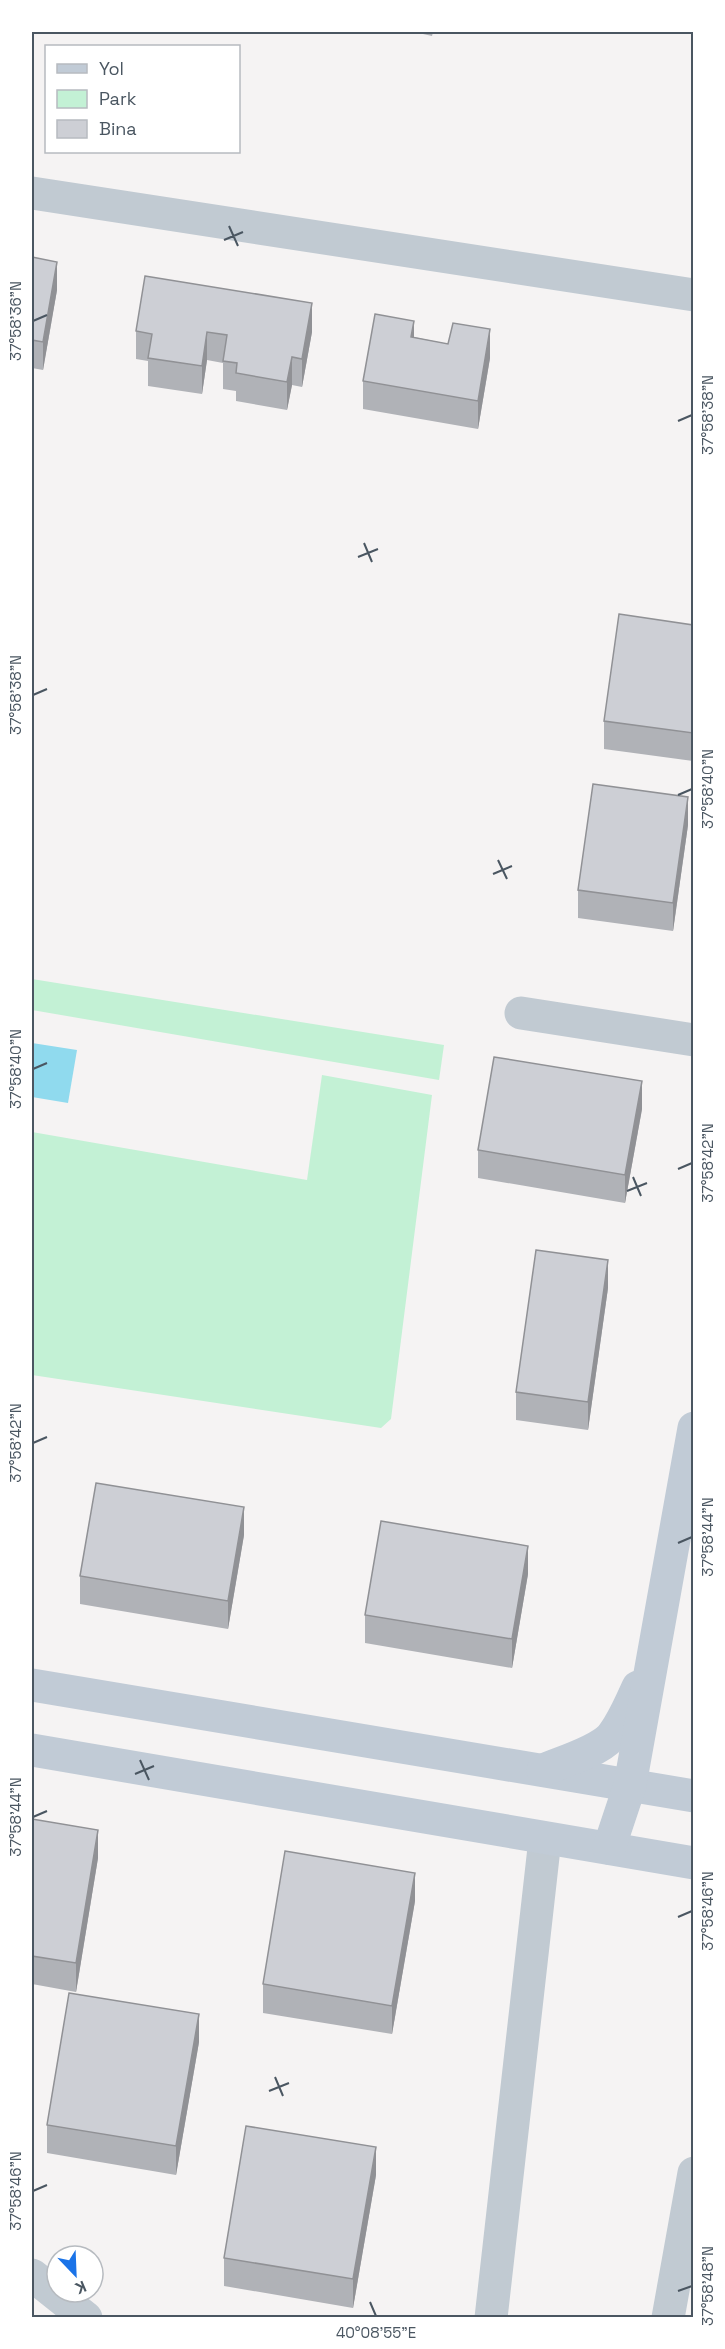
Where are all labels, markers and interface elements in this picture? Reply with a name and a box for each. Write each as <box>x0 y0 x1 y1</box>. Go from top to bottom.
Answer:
legend <box>45 45 240 153</box>
text: Yol <box>99 57 124 80</box>
text: Park <box>99 87 137 110</box>
text: Bina <box>99 117 137 140</box>
text: 37°58'36"N <box>6 281 25 361</box>
text: 37°58'38"N <box>698 375 717 455</box>
text: 37°58'38"N <box>6 655 25 735</box>
text: 37°58'40"N <box>698 749 717 829</box>
text: 37°58'40"N <box>6 1029 25 1109</box>
text: 37°58'42"N <box>698 1123 717 1203</box>
text: 37°58'42"N <box>6 1403 25 1483</box>
text: 37°58'44"N <box>698 1497 717 1577</box>
text: 37°58'44"N <box>6 1777 25 1857</box>
text: 37°58'46"N <box>698 1871 717 1951</box>
text: 37°58'46"N <box>6 2151 25 2231</box>
north arrow <box>45 2244 105 2304</box>
text: 37°58'48"N <box>698 2246 717 2326</box>
text: K <box>72 2276 89 2299</box>
text: 40°08'55"E <box>336 2323 416 2342</box>

